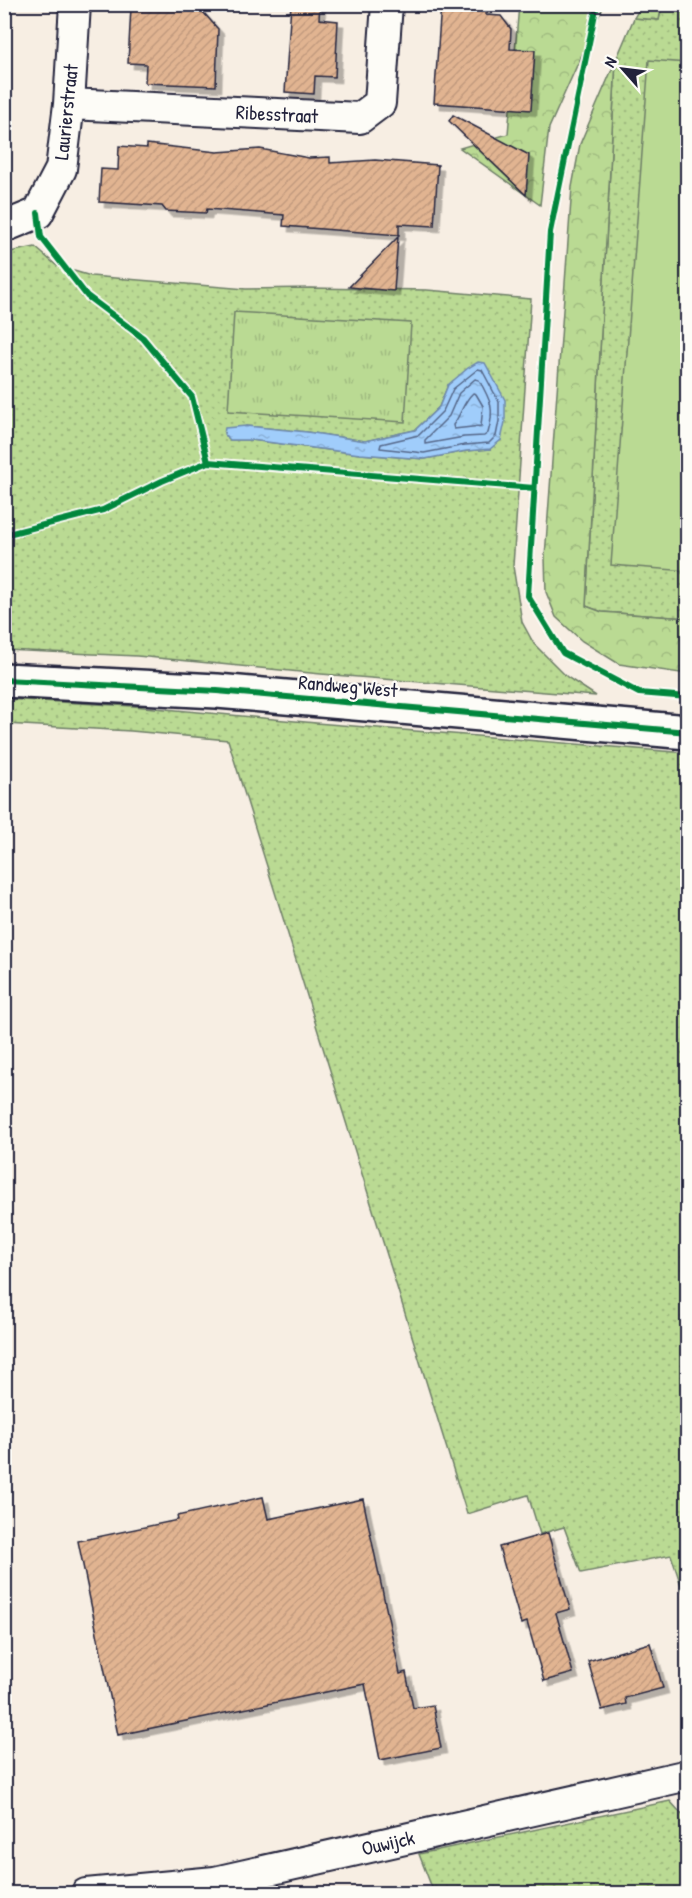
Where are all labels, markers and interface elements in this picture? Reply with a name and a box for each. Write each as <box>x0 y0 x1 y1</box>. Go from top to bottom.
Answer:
north arrow <box>593 39 653 99</box>
text: N <box>598 53 622 71</box>
street label: Laurierstraat <box>47 62 84 161</box>
street label: Ribesstraat <box>235 98 320 129</box>
street label: Randweg West <box>297 668 400 703</box>
street label: Ouwijck <box>359 1823 417 1862</box>

